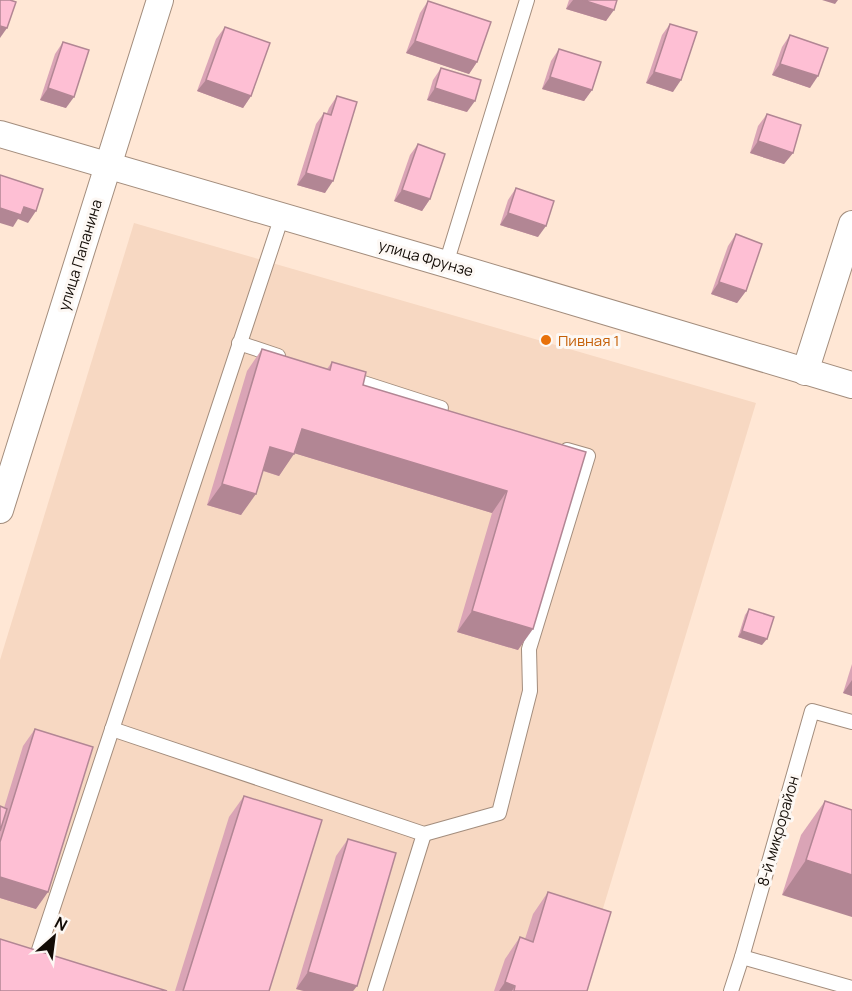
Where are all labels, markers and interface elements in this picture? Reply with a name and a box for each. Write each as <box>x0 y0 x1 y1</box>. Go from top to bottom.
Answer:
street label: улица Папанина <box>53 197 107 313</box>
street label: улица Фрунзе <box>376 234 476 282</box>
place label: Пивная 1 <box>558 330 619 351</box>
marker: Пивная 1 <box>539 333 553 347</box>
street label: 8-й микрорайон <box>752 773 804 889</box>
north arrow <box>24 907 84 967</box>
text: N <box>51 911 71 936</box>

